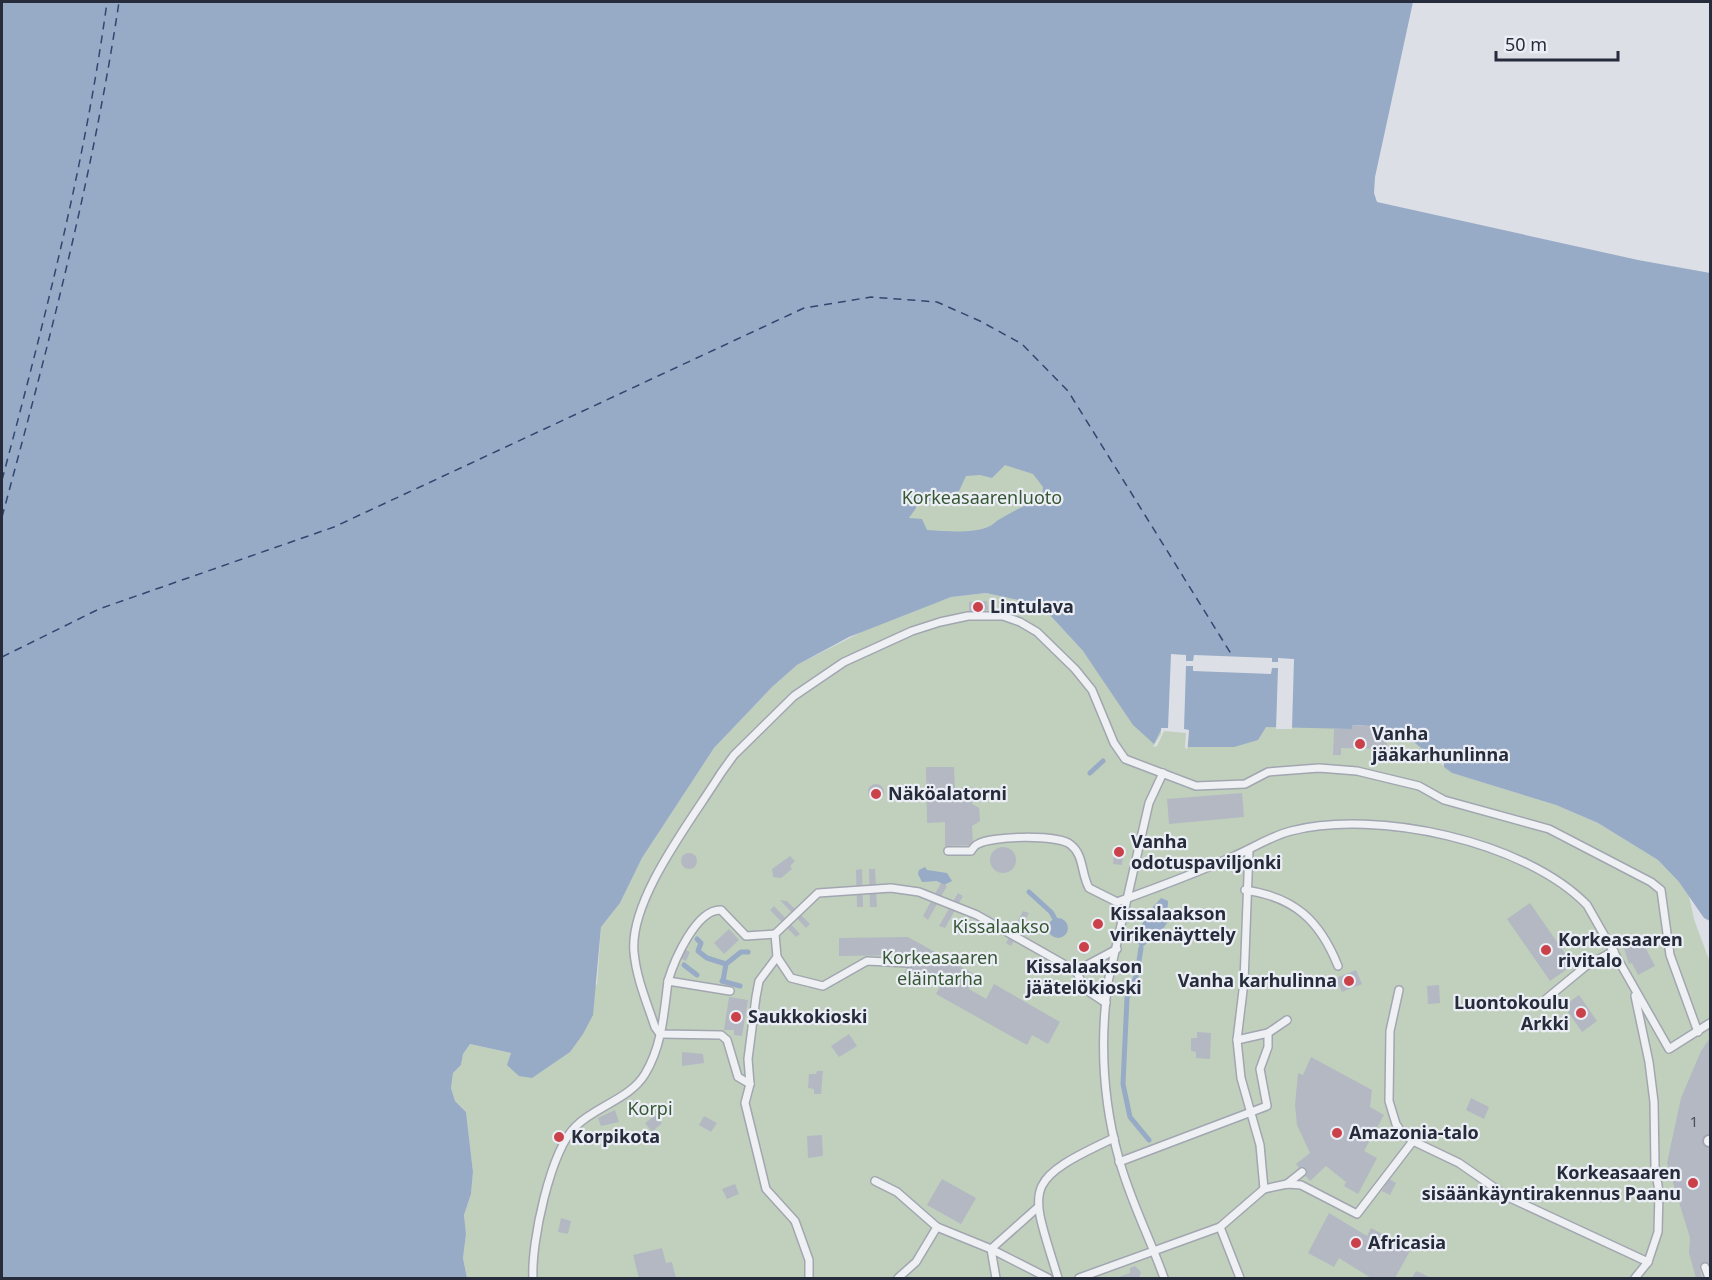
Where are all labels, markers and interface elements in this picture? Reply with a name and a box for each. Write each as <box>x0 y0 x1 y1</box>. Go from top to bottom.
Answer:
scale bar <box>1496 24 1618 62</box>
text: 50 m <box>1505 32 1547 56</box>
park label: Korkeasaarenluoto <box>902 485 1062 509</box>
place label: Lintulava <box>990 594 1074 618</box>
marker: Lintulava <box>971 600 985 614</box>
place label: Vanha jääkarhunlinna <box>1371 721 1509 766</box>
marker: Vanha jääkarhunlinna <box>1353 737 1367 751</box>
place label: Näköalatorni <box>888 781 1007 805</box>
marker: Näköalatorni <box>869 787 883 801</box>
place label: Vanha odotuspaviljonki <box>1131 829 1281 874</box>
marker: Vanha odotuspaviljonki <box>1112 845 1126 859</box>
place label: Kissalaakson virikenäyttely <box>1110 901 1236 946</box>
park label: Kissalaakso <box>952 914 1050 938</box>
marker: Kissalaakson virikenäyttely <box>1091 917 1105 931</box>
place label: Korkeasaaren rivitalo <box>1558 927 1683 972</box>
marker: Kissalaakson jäätelökioski <box>1077 940 1091 954</box>
marker: Korkeasaaren rivitalo <box>1539 943 1553 957</box>
park label: Korkeasaaren eläintarha <box>882 945 998 990</box>
place label: Kissalaakson jäätelökioski <box>1025 954 1142 999</box>
place label: Vanha karhulinna <box>1178 968 1337 992</box>
marker: Vanha karhulinna <box>1342 974 1356 988</box>
place label: Luontokoulu Arkki <box>1454 990 1569 1035</box>
place label: Saukkokioski <box>748 1004 867 1028</box>
marker: Luontokoulu Arkki <box>1574 1006 1588 1020</box>
marker: Saukkokioski <box>729 1010 743 1024</box>
park label: Korpi <box>627 1096 673 1120</box>
house number: 1 <box>1690 1111 1698 1131</box>
place label: Amazonia-talo <box>1349 1120 1479 1144</box>
place label: Korpikota <box>571 1124 660 1148</box>
marker: Amazonia-talo <box>1330 1126 1344 1140</box>
marker: Korpikota <box>552 1130 566 1144</box>
place label: Korkeasaaren sisäänkäyntirakennus Paanu <box>1422 1160 1681 1205</box>
marker: Korkeasaaren sisäänkäyntirakennus Paanu <box>1686 1176 1700 1190</box>
place label: Africasia <box>1368 1230 1446 1254</box>
marker: Africasia <box>1349 1236 1363 1250</box>

